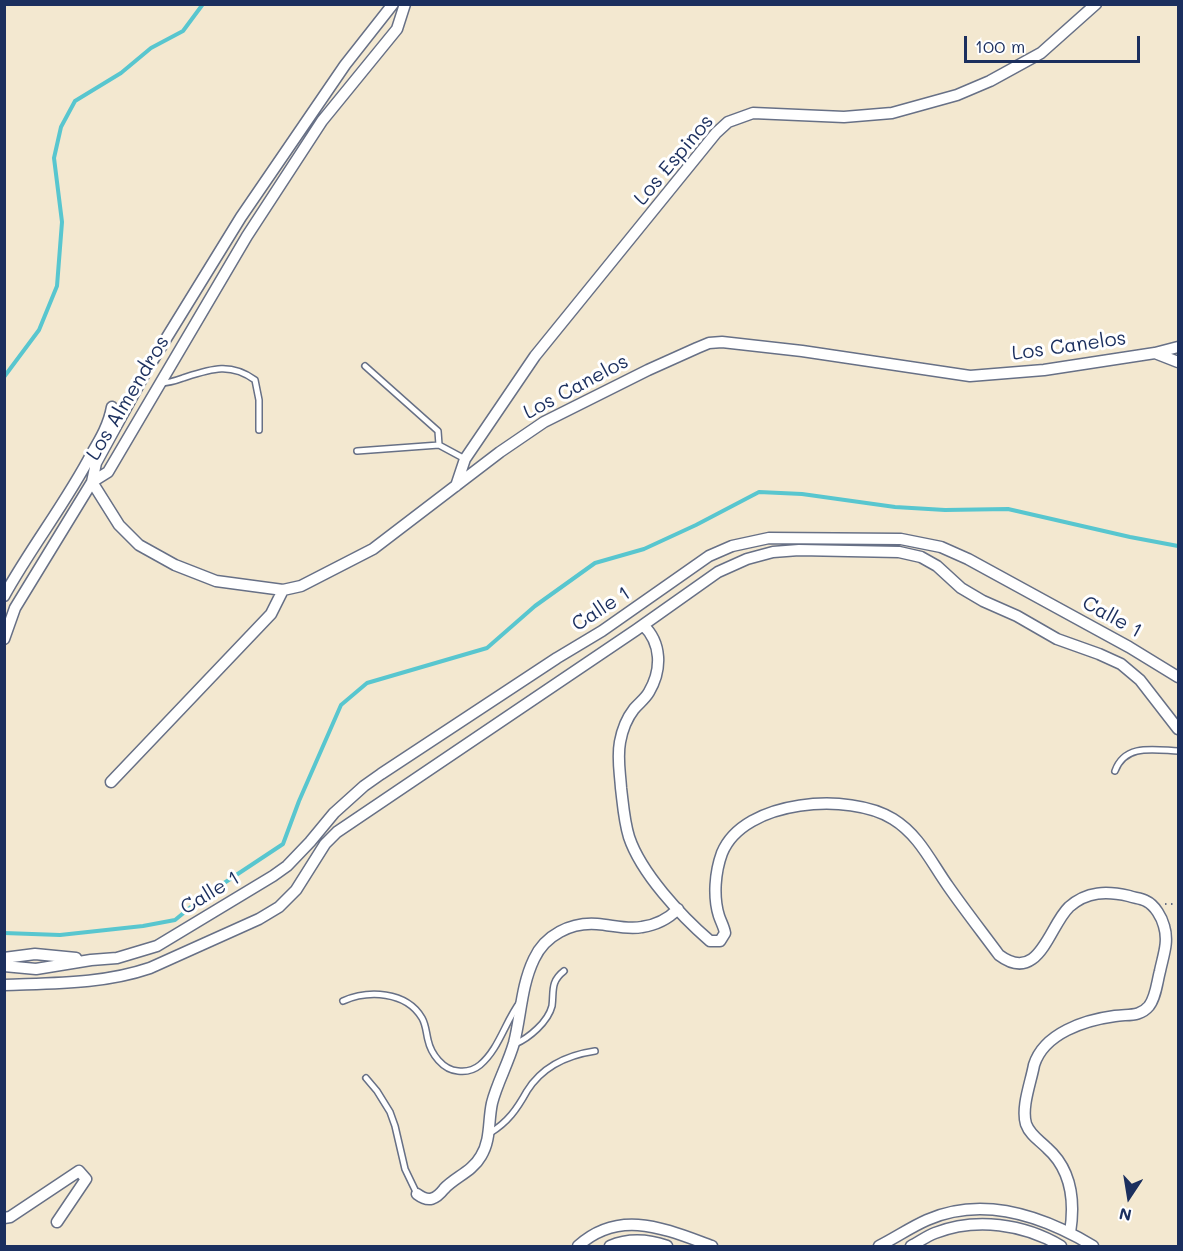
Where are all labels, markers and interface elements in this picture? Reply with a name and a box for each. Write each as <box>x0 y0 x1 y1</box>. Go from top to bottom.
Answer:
scale bar <box>967 24 1142 62</box>
text: 100 m <box>975 34 1025 58</box>
street label: Los Espinos <box>629 110 719 210</box>
street label: Los Canelos <box>1010 326 1128 366</box>
street label: Los Almendros <box>81 331 175 465</box>
street label: Los Canelos <box>519 349 633 425</box>
street label: Calle 1 <box>567 581 635 637</box>
street label: Calle 1 <box>1078 591 1146 643</box>
street label: Calle 1 <box>176 866 244 920</box>
north arrow <box>1099 1167 1159 1227</box>
text: N <box>1117 1204 1133 1227</box>

